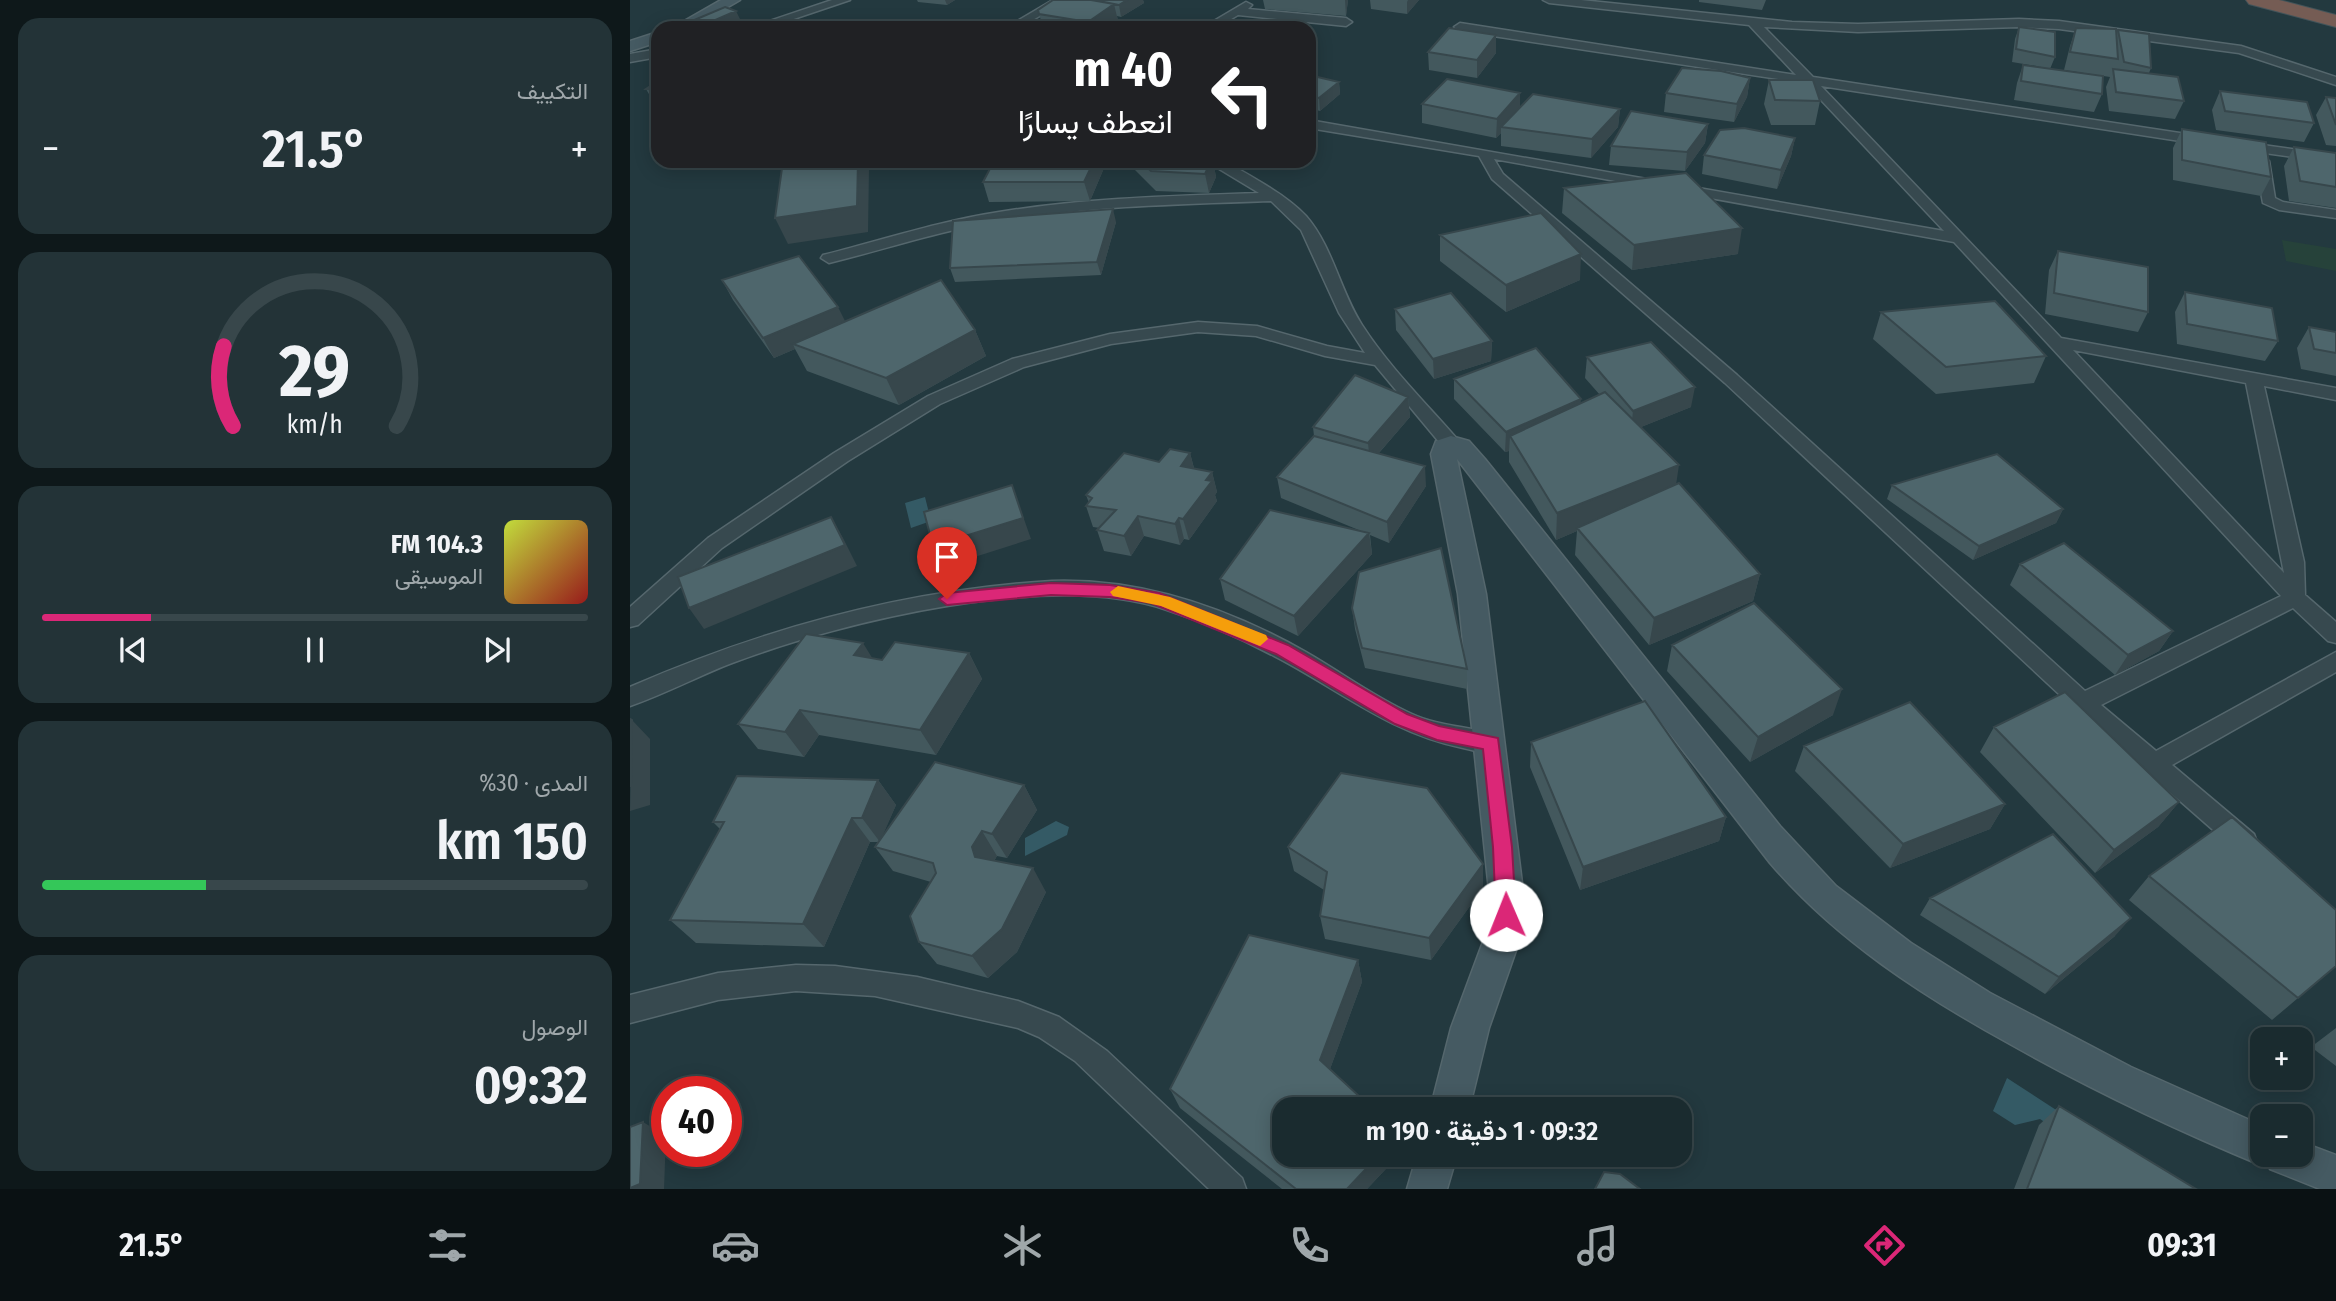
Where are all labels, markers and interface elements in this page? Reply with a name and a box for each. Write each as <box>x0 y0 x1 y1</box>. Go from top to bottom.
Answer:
text: 40 m <box>1073 40 1173 99</box>
icon: left <box>1197 49 1288 140</box>
text: التكييف <box>517 77 588 105</box>
text: انعطف يسارًا <box>1018 103 1173 141</box>
text: 21.5° <box>262 118 368 181</box>
text: − <box>42 126 59 172</box>
text: + <box>571 126 588 172</box>
text: 29 <box>279 329 350 416</box>
text: km/h <box>287 410 343 440</box>
pin <box>917 527 977 599</box>
text: 104.3 FM <box>391 529 483 560</box>
icon: arrive <box>928 538 966 576</box>
text: الموسيقى <box>395 562 483 590</box>
icon: previous <box>114 631 152 669</box>
icon: pause <box>296 631 334 669</box>
icon: next <box>478 631 516 669</box>
text: المدى · 30% <box>479 769 588 797</box>
text: 150 km <box>436 810 588 873</box>
position arrow <box>1469 878 1543 952</box>
text: الوصول <box>522 1013 588 1041</box>
map controls <box>2250 1027 2313 1167</box>
button: + <box>2250 1027 2313 1090</box>
text: 09:32 <box>474 1054 588 1117</box>
speed limit sign: 40 <box>651 1076 742 1167</box>
button: − <box>2250 1104 2313 1167</box>
text: 09:32 · 1 دقيقة · 190 m <box>1366 1116 1598 1147</box>
icon: filters <box>423 1221 472 1270</box>
icon: car <box>711 1221 760 1270</box>
icon: climate <box>998 1221 1047 1270</box>
icon: phone <box>1285 1221 1334 1270</box>
icon: music <box>1573 1221 1622 1270</box>
icon: directions <box>1860 1221 1909 1270</box>
text: 21.5° <box>119 1226 185 1264</box>
text: 09:31 <box>2147 1226 2217 1264</box>

